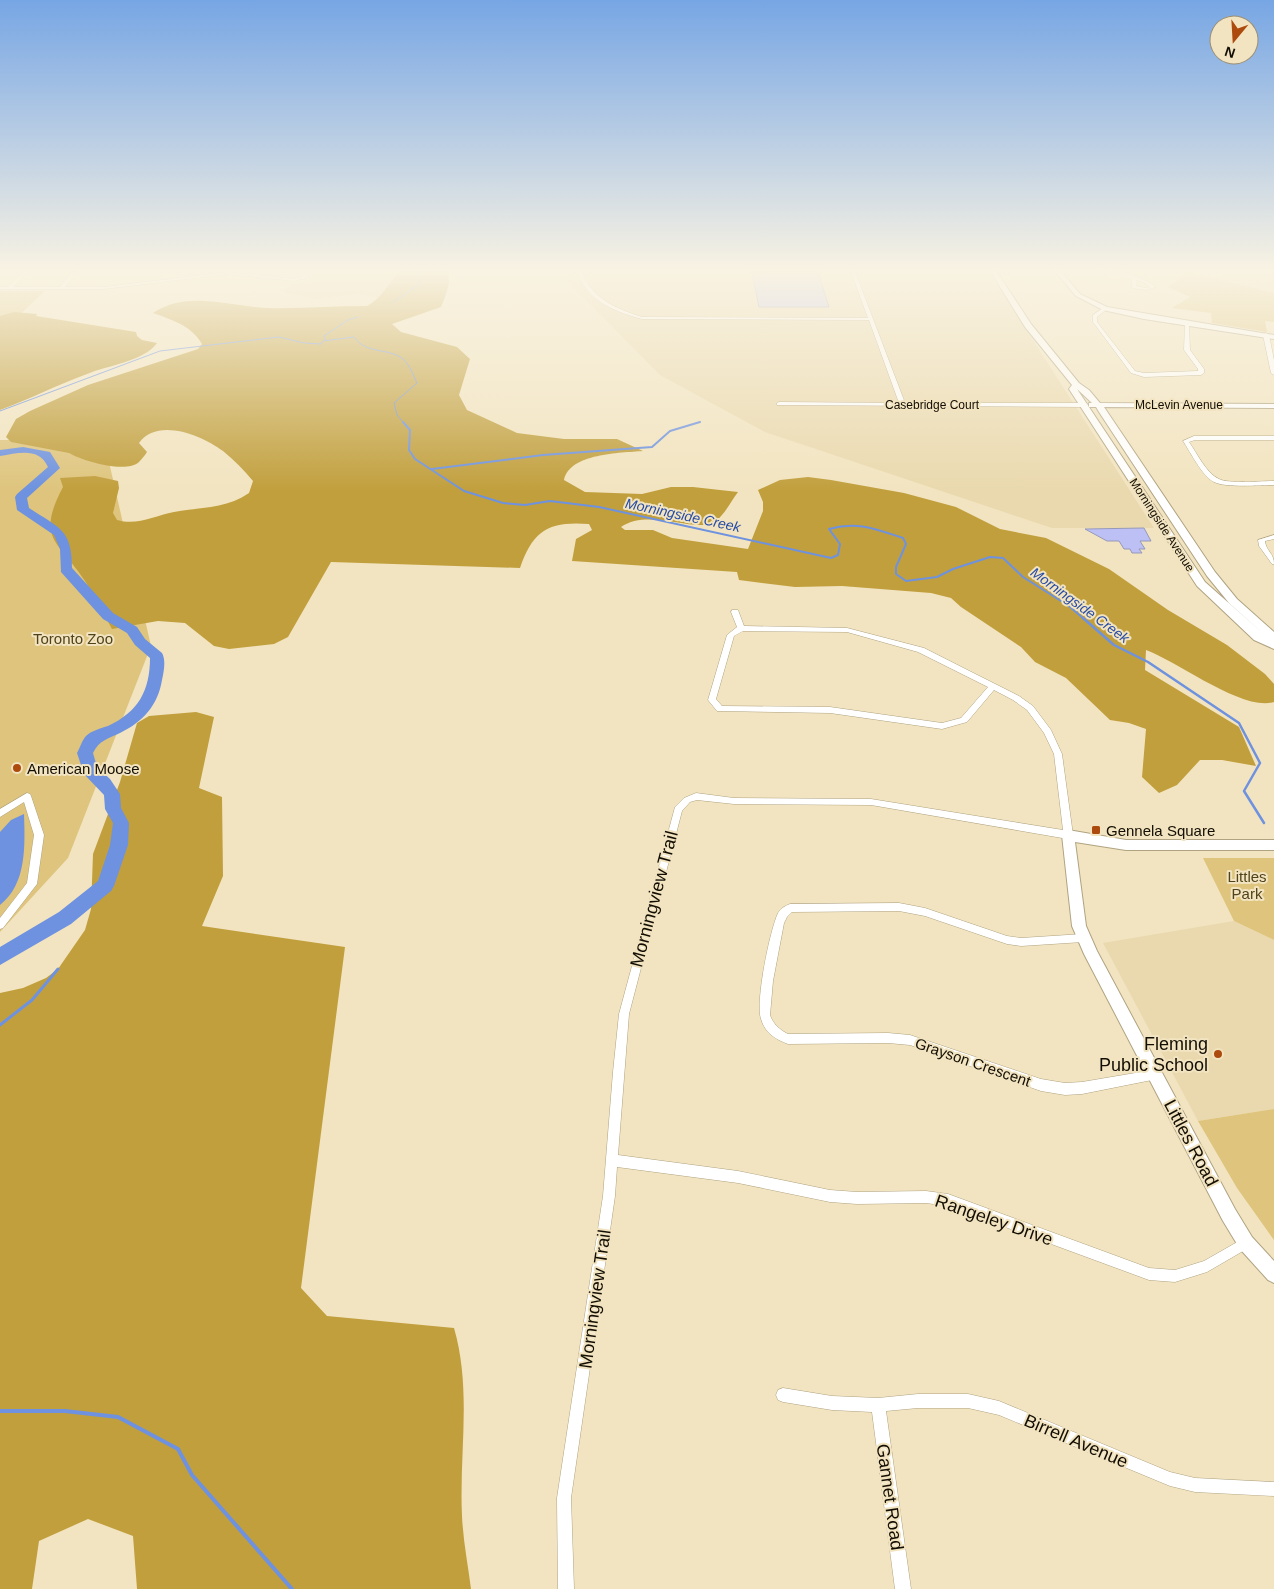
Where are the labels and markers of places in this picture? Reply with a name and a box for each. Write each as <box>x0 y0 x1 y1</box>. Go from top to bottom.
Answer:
place label: American Moose <box>27 760 140 777</box>
marker: American Moose <box>11 762 23 774</box>
place label: Gennela Square <box>1106 822 1215 839</box>
marker: Gennela Square <box>1090 824 1102 836</box>
place label: Fleming Public School <box>1099 1034 1208 1075</box>
marker: Fleming Public School <box>1212 1048 1224 1060</box>

